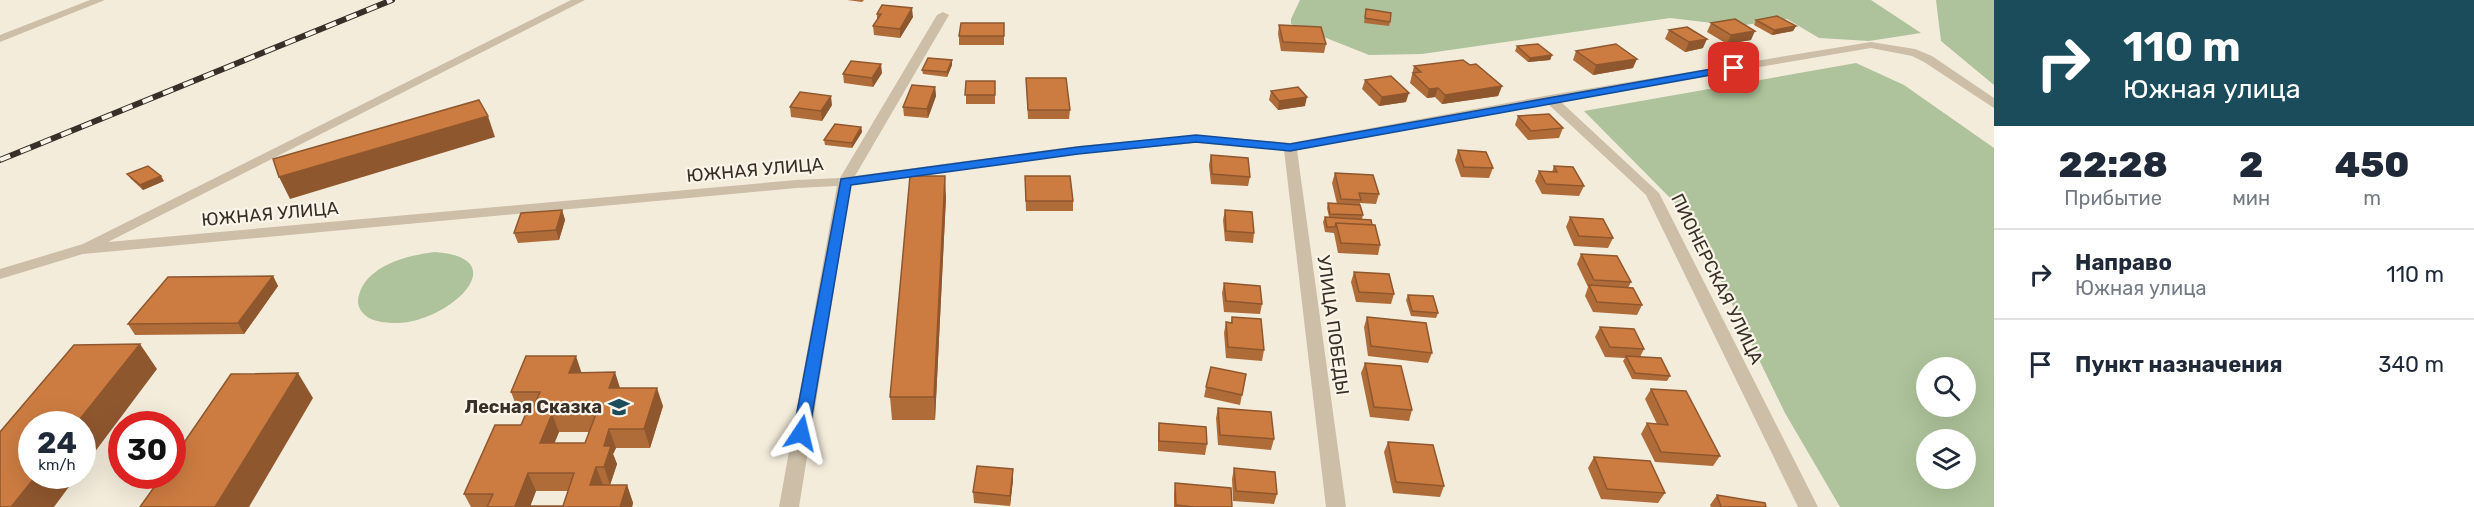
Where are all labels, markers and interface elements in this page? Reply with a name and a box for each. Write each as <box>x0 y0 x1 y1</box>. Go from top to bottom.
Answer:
text: 110 m <box>2123 22 2241 72</box>
icon: right <box>2024 24 2102 102</box>
pin <box>1708 42 1759 93</box>
icon: arrive <box>1717 51 1750 84</box>
text: Южная улица <box>2123 73 2301 105</box>
text: 22:28 <box>2059 143 2168 186</box>
text: 2 <box>2239 143 2263 186</box>
text: 450 <box>2335 143 2409 186</box>
street label: ЮЖНАЯ УЛИЦА <box>686 153 824 187</box>
text: Прибытие <box>2064 186 2162 210</box>
text: мин <box>2232 186 2270 210</box>
text: m <box>2363 186 2381 210</box>
street label: ПИОНЕРСКАЯ УЛИЦА <box>1666 190 1768 368</box>
street label: ЮЖНАЯ УЛИЦА <box>201 197 339 231</box>
text: Направо <box>2075 249 2172 276</box>
street label: УЛИЦА ПОБЕДЫ <box>1312 254 1354 396</box>
icon: right <box>2024 258 2057 291</box>
text: 110 m <box>2386 261 2444 288</box>
text: Южная улица <box>2075 276 2207 300</box>
icon: arrive <box>2024 348 2057 381</box>
text: Пункт назначения <box>2075 351 2283 378</box>
text: 340 m <box>2378 351 2444 378</box>
map controls <box>1916 357 1976 489</box>
button: search <box>1916 357 1976 417</box>
school or university icon: Лесная Сказка <box>607 395 631 419</box>
place label: Лесная Сказка <box>464 396 602 418</box>
position arrow <box>769 401 833 465</box>
speed limit sign: 30 <box>108 411 186 489</box>
text: 24 <box>37 425 77 461</box>
button: layers <box>1916 429 1976 489</box>
text: km/h <box>38 456 76 474</box>

